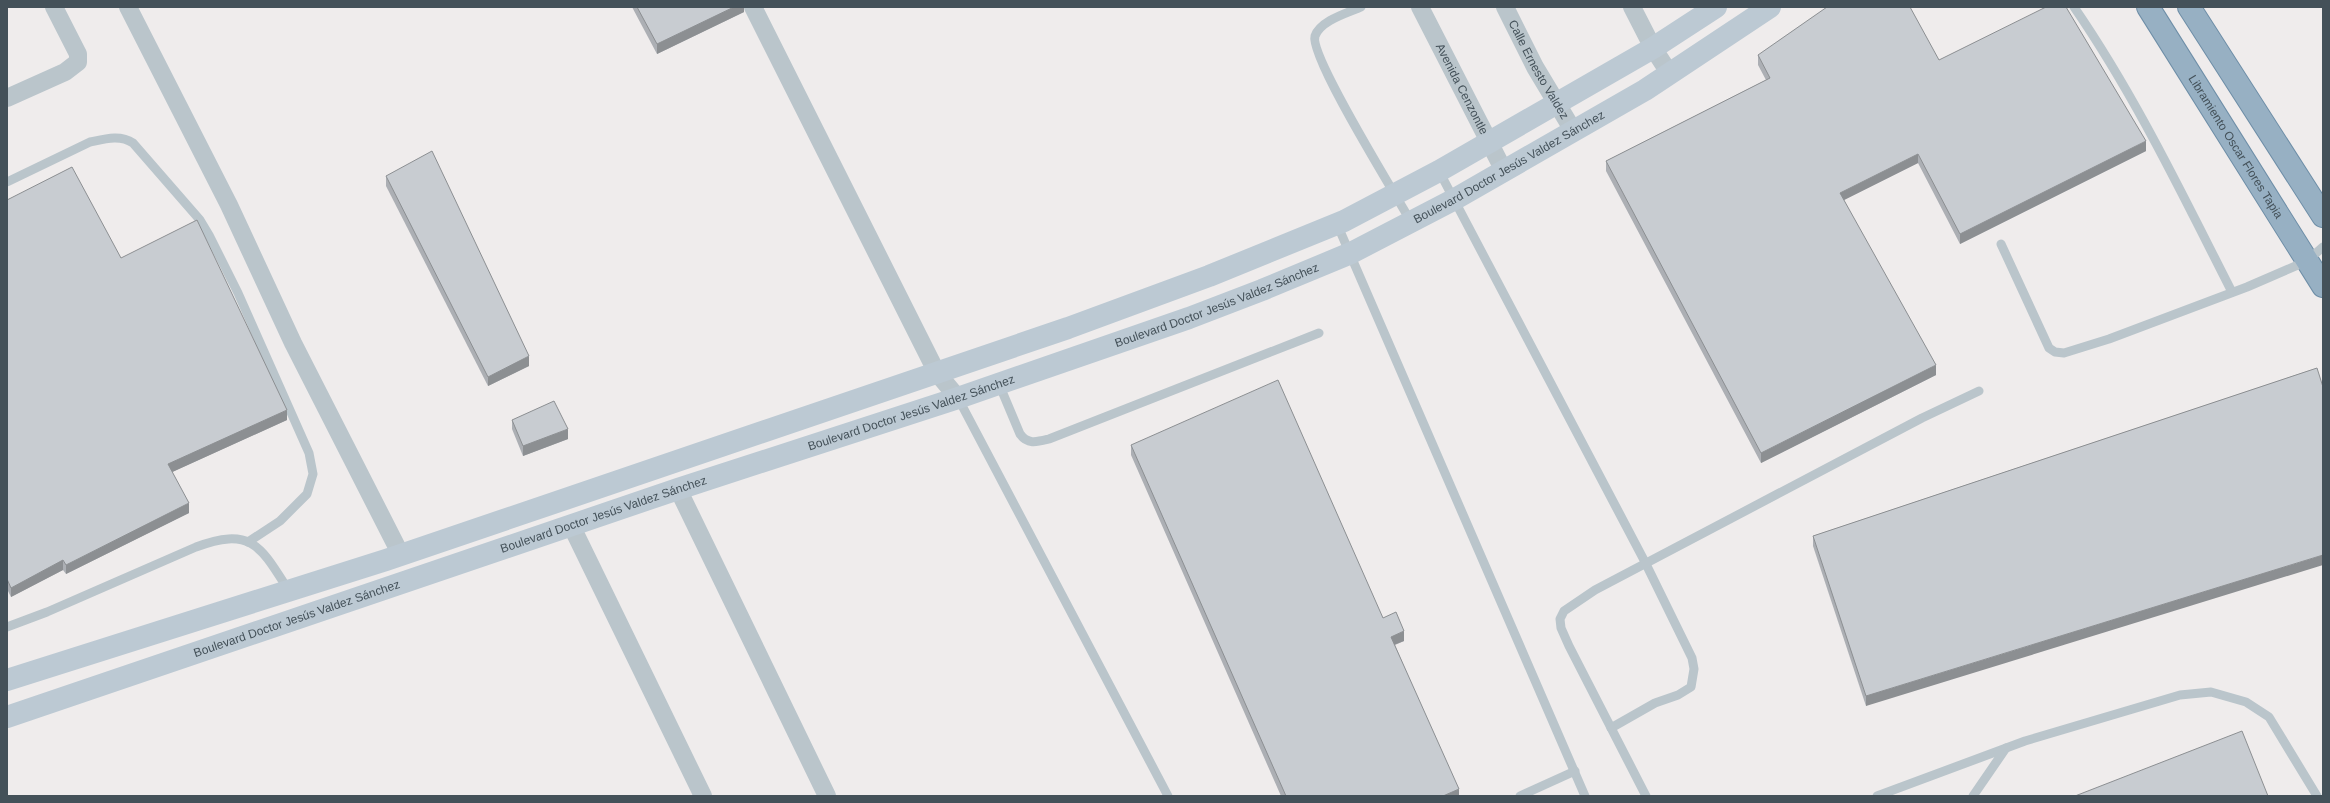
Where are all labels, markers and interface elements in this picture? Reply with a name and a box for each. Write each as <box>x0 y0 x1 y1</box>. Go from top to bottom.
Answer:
street label: Calle Ernesto Valdez <box>1506 18 1572 122</box>
street label: Avenida Cenzontle <box>1433 41 1491 137</box>
street label: Libramiento Oscar Flores Tapia <box>2185 72 2286 221</box>
street label: Boulevard Doctor Jesús Valdez Sánchez <box>1411 108 1607 226</box>
street label: Boulevard Doctor Jesús Valdez Sánchez <box>1113 260 1321 350</box>
street label: Boulevard Doctor Jesús Valdez Sánchez <box>806 372 1016 453</box>
street label: Boulevard Doctor Jesús Valdez Sánchez <box>499 473 708 556</box>
street label: Boulevard Doctor Jesús Valdez Sánchez <box>192 577 402 660</box>

